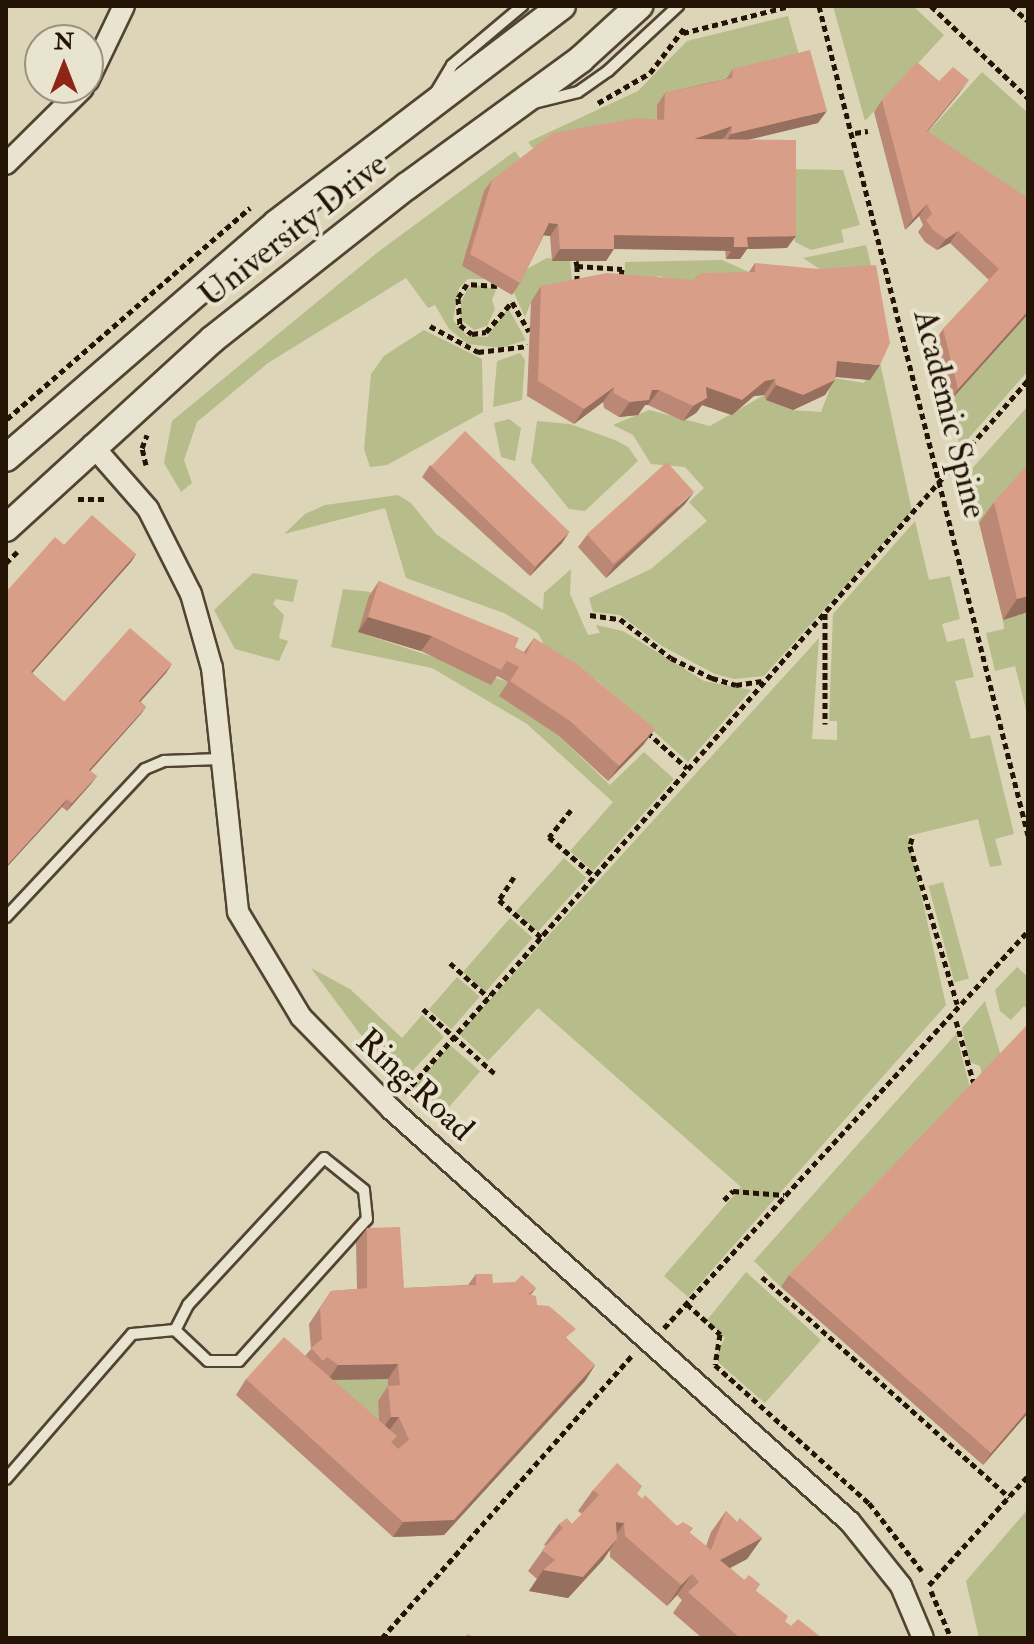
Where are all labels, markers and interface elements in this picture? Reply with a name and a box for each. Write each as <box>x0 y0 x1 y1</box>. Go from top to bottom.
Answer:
north arrow <box>24 24 104 104</box>
text: N <box>54 28 74 56</box>
street label: University Drive <box>191 144 395 316</box>
street label: Academic Spine <box>904 306 996 522</box>
street label: Ring Road <box>348 1020 482 1150</box>

